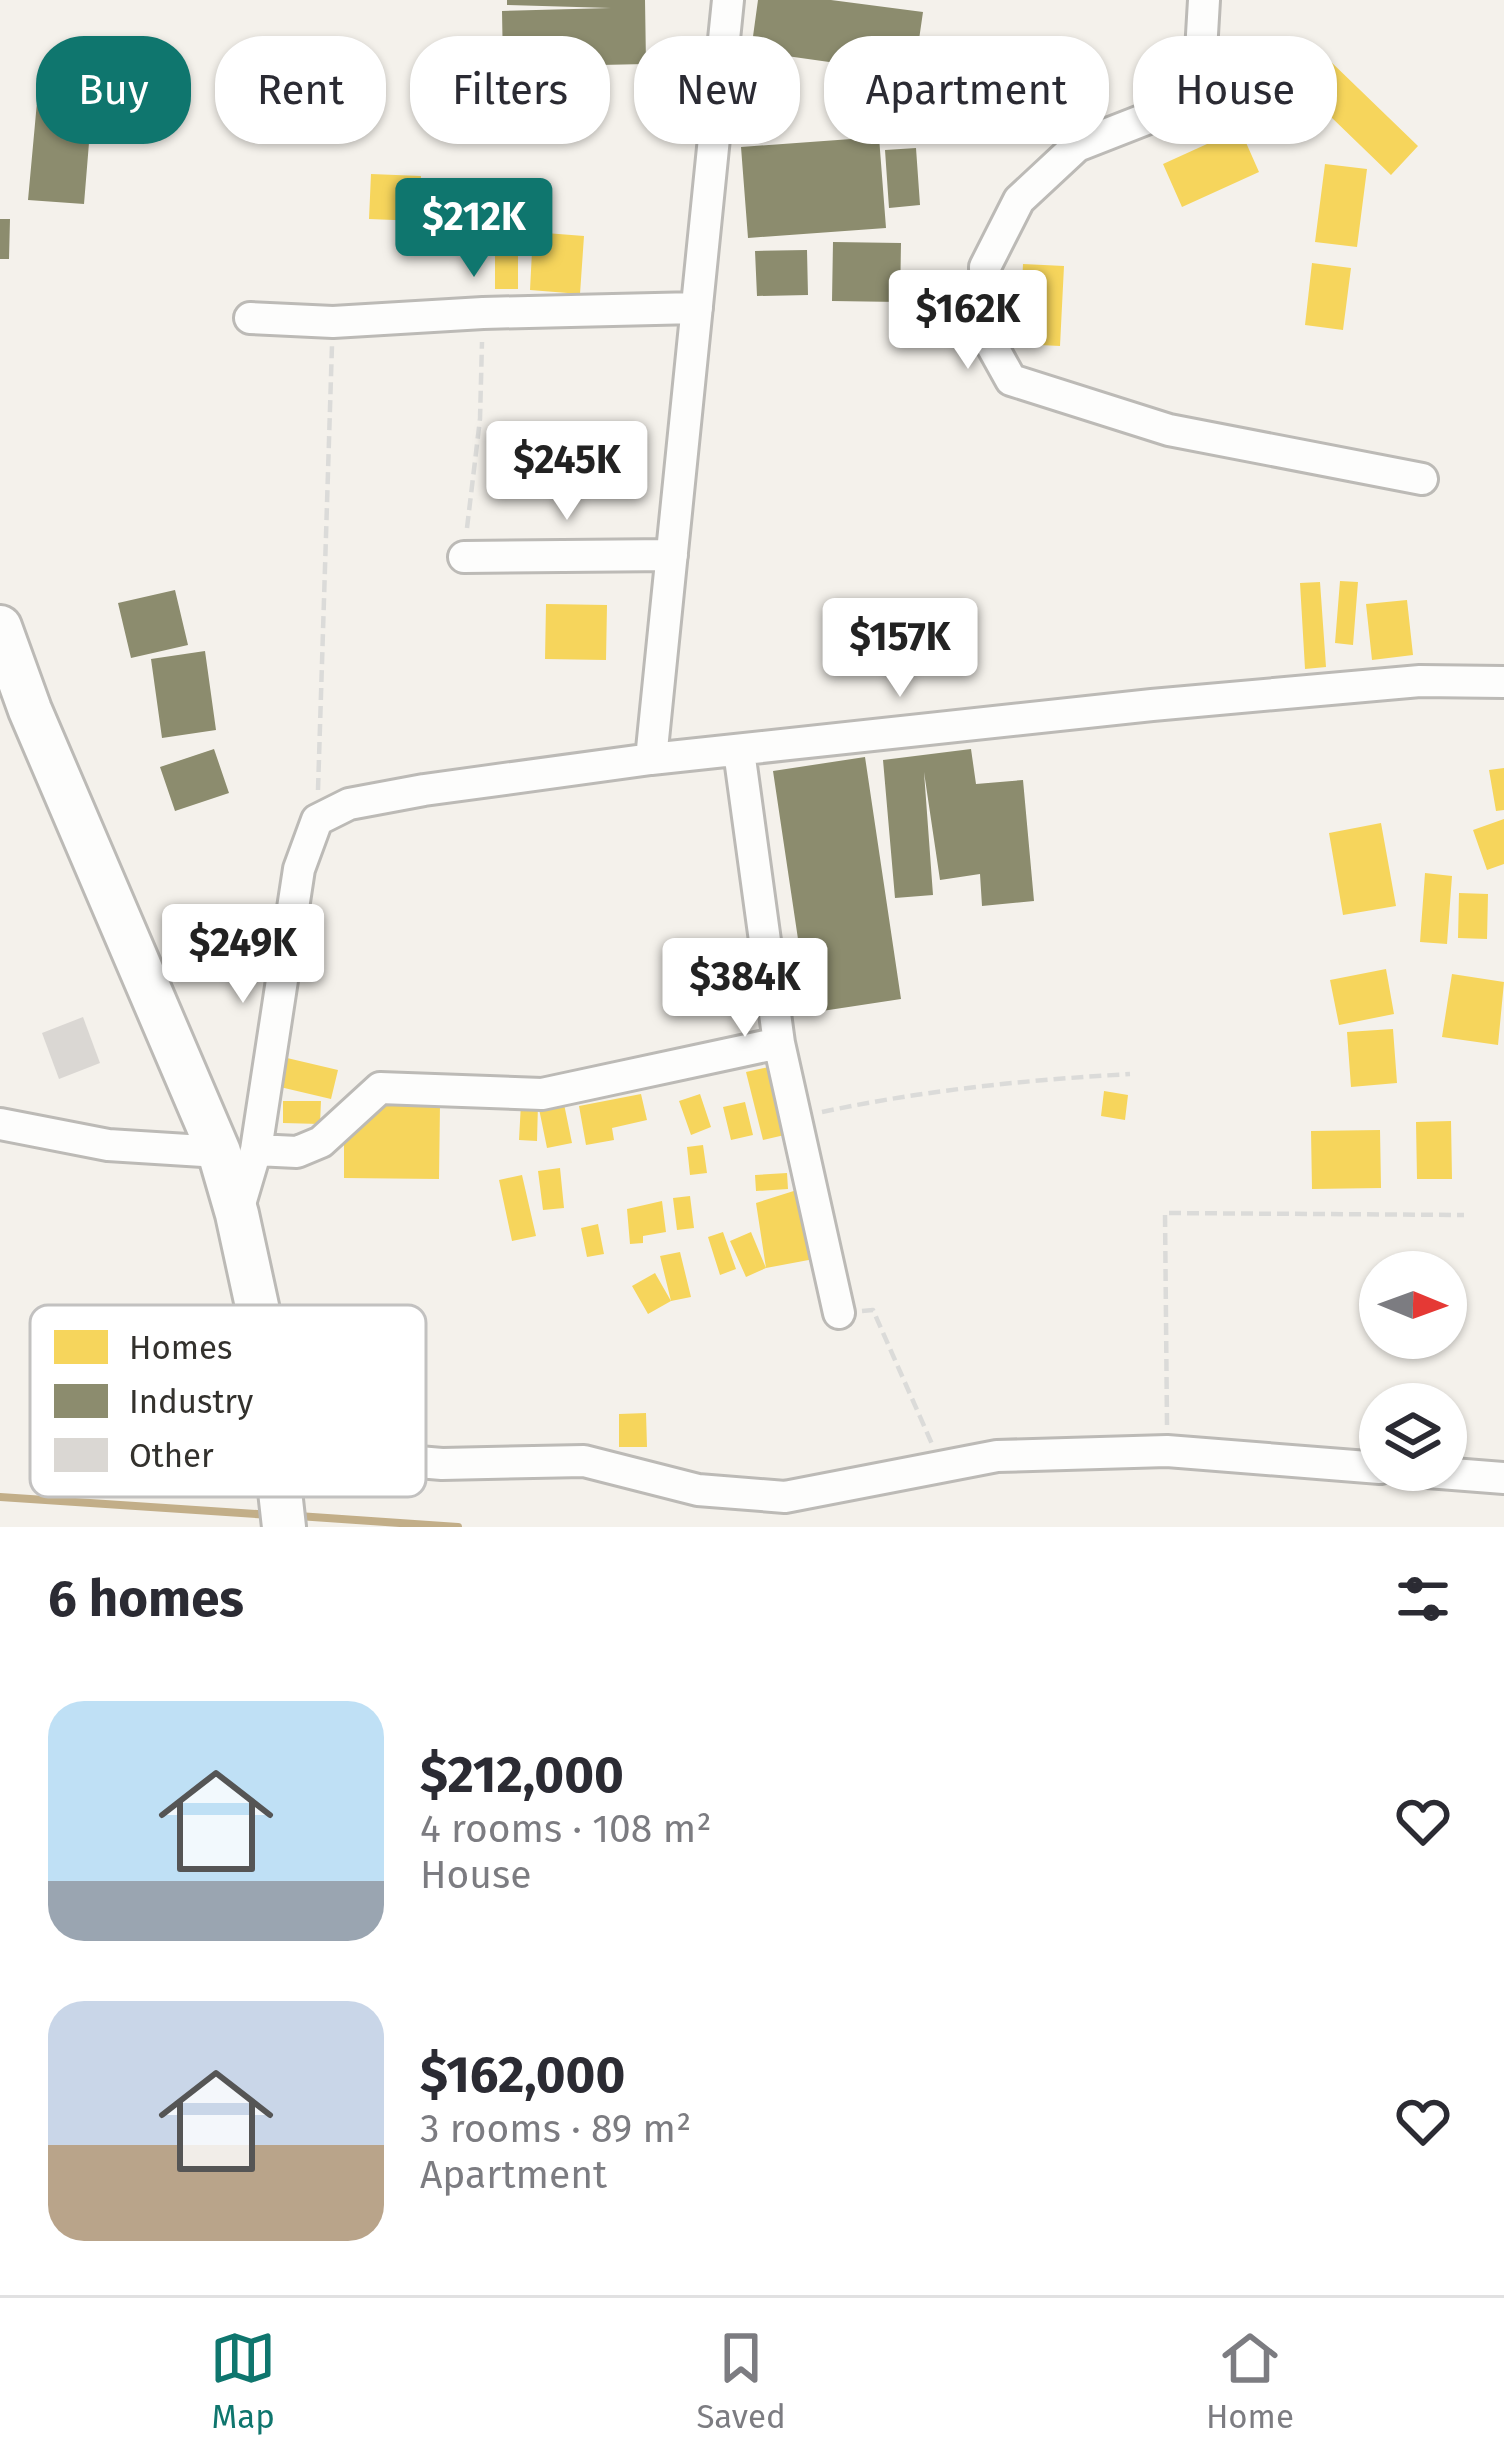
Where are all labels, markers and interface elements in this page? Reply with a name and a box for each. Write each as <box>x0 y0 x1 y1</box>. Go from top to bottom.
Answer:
chip: Buy <box>36 36 191 144</box>
chip: Rent <box>215 36 386 144</box>
chip: Filters <box>410 36 610 144</box>
chip: New <box>634 36 800 144</box>
chip: Apartment <box>824 36 1109 144</box>
chip: House <box>1133 36 1337 144</box>
pin: $212K <box>390 178 558 280</box>
text: $212K <box>422 194 526 240</box>
pin: $162K <box>884 270 1052 372</box>
text: $162K <box>916 286 1020 332</box>
pin: $245K <box>483 421 651 523</box>
text: $245K <box>513 437 621 483</box>
pin: $157K <box>816 598 984 700</box>
text: $157K <box>850 614 950 660</box>
pin: $249K <box>159 904 327 1006</box>
text: $249K <box>189 920 297 966</box>
pin: $384K <box>661 938 829 1040</box>
text: $384K <box>689 954 801 1000</box>
north arrow <box>1359 1251 1467 1359</box>
map controls <box>1359 1251 1467 1491</box>
legend <box>30 1305 426 1497</box>
text: Homes <box>129 1328 232 1368</box>
text: Industry <box>129 1382 253 1422</box>
button: layers <box>1359 1383 1467 1491</box>
text: Other <box>129 1436 214 1476</box>
icon: filters <box>1390 1566 1456 1632</box>
text: 6 homes <box>48 1568 244 1630</box>
text: $212,000 <box>420 1744 624 1806</box>
icon: home <box>144 1749 288 1893</box>
icon: heart <box>1390 1788 1456 1854</box>
text: 4 rooms · 108 m² <box>420 1806 712 1852</box>
text: House <box>420 1852 531 1898</box>
text: $162,000 <box>420 2044 625 2106</box>
icon: home <box>144 2049 288 2193</box>
icon: heart <box>1390 2088 1456 2154</box>
text: 3 rooms · 89 m² <box>420 2106 691 2152</box>
text: Apartment <box>420 2152 607 2198</box>
tab: Map <box>210 2325 276 2437</box>
tab: Saved <box>696 2325 786 2437</box>
tab: Home <box>1206 2325 1294 2437</box>

